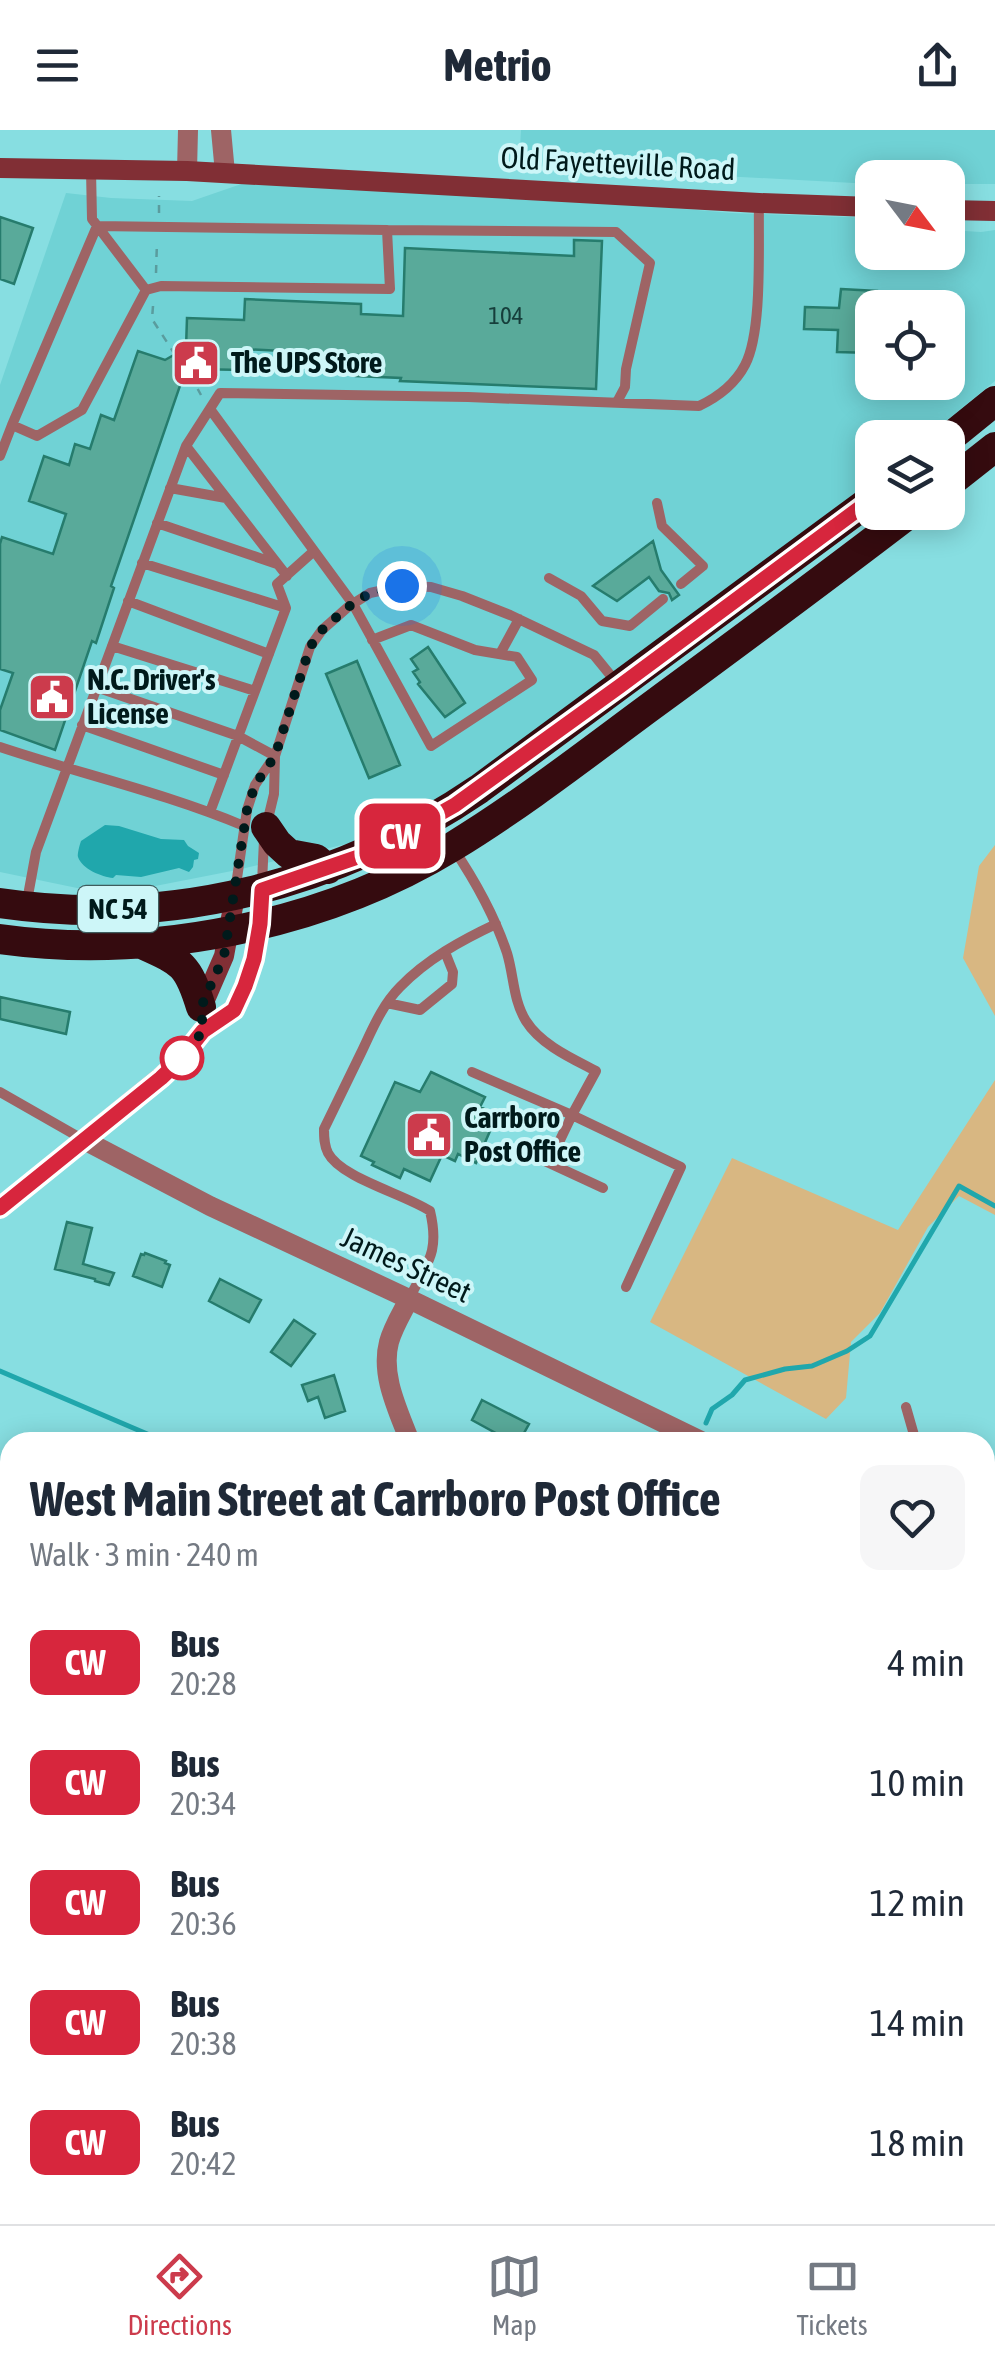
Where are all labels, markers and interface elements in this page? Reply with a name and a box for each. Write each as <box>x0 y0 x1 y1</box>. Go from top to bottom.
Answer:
icon: menu <box>30 38 85 93</box>
icon: share <box>910 38 965 93</box>
text: Metrio <box>443 39 552 91</box>
street label: Old Fayetteville Road <box>500 140 736 186</box>
north arrow <box>855 160 965 270</box>
map controls <box>855 160 965 530</box>
button: locate <box>855 290 965 400</box>
house number: 104 <box>488 301 524 329</box>
public building icon: The UPS Store <box>170 337 222 389</box>
place label: The UPS Store <box>231 345 382 379</box>
button: layers <box>855 420 965 530</box>
your location <box>377 561 427 611</box>
place label: N.C. Driver's License <box>87 662 216 730</box>
public building icon: N.C. Driver's License <box>26 671 78 723</box>
line badge: CW <box>355 804 445 868</box>
text: CW <box>379 816 421 856</box>
road number: NC 54 <box>78 886 158 932</box>
unlabelled marker <box>161 1037 203 1079</box>
place label: Carrboro Post Office <box>464 1100 581 1168</box>
public building icon: Carrboro Post Office <box>403 1109 455 1161</box>
street label: James Street <box>336 1219 477 1309</box>
button: heart <box>860 1465 965 1570</box>
text: West Main Street at Carrboro Post Office <box>30 1471 721 1526</box>
text: Walk · 3 min · 240 m <box>30 1536 259 1573</box>
text: Bus <box>170 1622 220 1665</box>
text: 4 min <box>887 1641 965 1684</box>
text: CW <box>64 1642 106 1682</box>
text: 20:28 <box>170 1665 237 1702</box>
text: Bus <box>170 1742 220 1785</box>
text: 10 min <box>870 1761 965 1804</box>
text: CW <box>64 1762 106 1802</box>
text: 20:34 <box>170 1785 237 1822</box>
text: Bus <box>170 1862 220 1905</box>
text: 12 min <box>870 1881 965 1924</box>
text: CW <box>64 1882 106 1922</box>
text: 20:36 <box>170 1905 237 1942</box>
text: Bus <box>170 1982 220 2025</box>
text: 14 min <box>870 2001 965 2044</box>
text: CW <box>64 2002 106 2042</box>
text: 20:38 <box>170 2025 237 2062</box>
text: Bus <box>170 2102 220 2145</box>
text: 18 min <box>870 2121 965 2164</box>
text: CW <box>64 2122 106 2162</box>
text: 20:42 <box>170 2145 237 2182</box>
tab: Directions <box>127 2249 232 2341</box>
tab: Map <box>487 2249 542 2341</box>
tab: Tickets <box>797 2249 868 2341</box>

